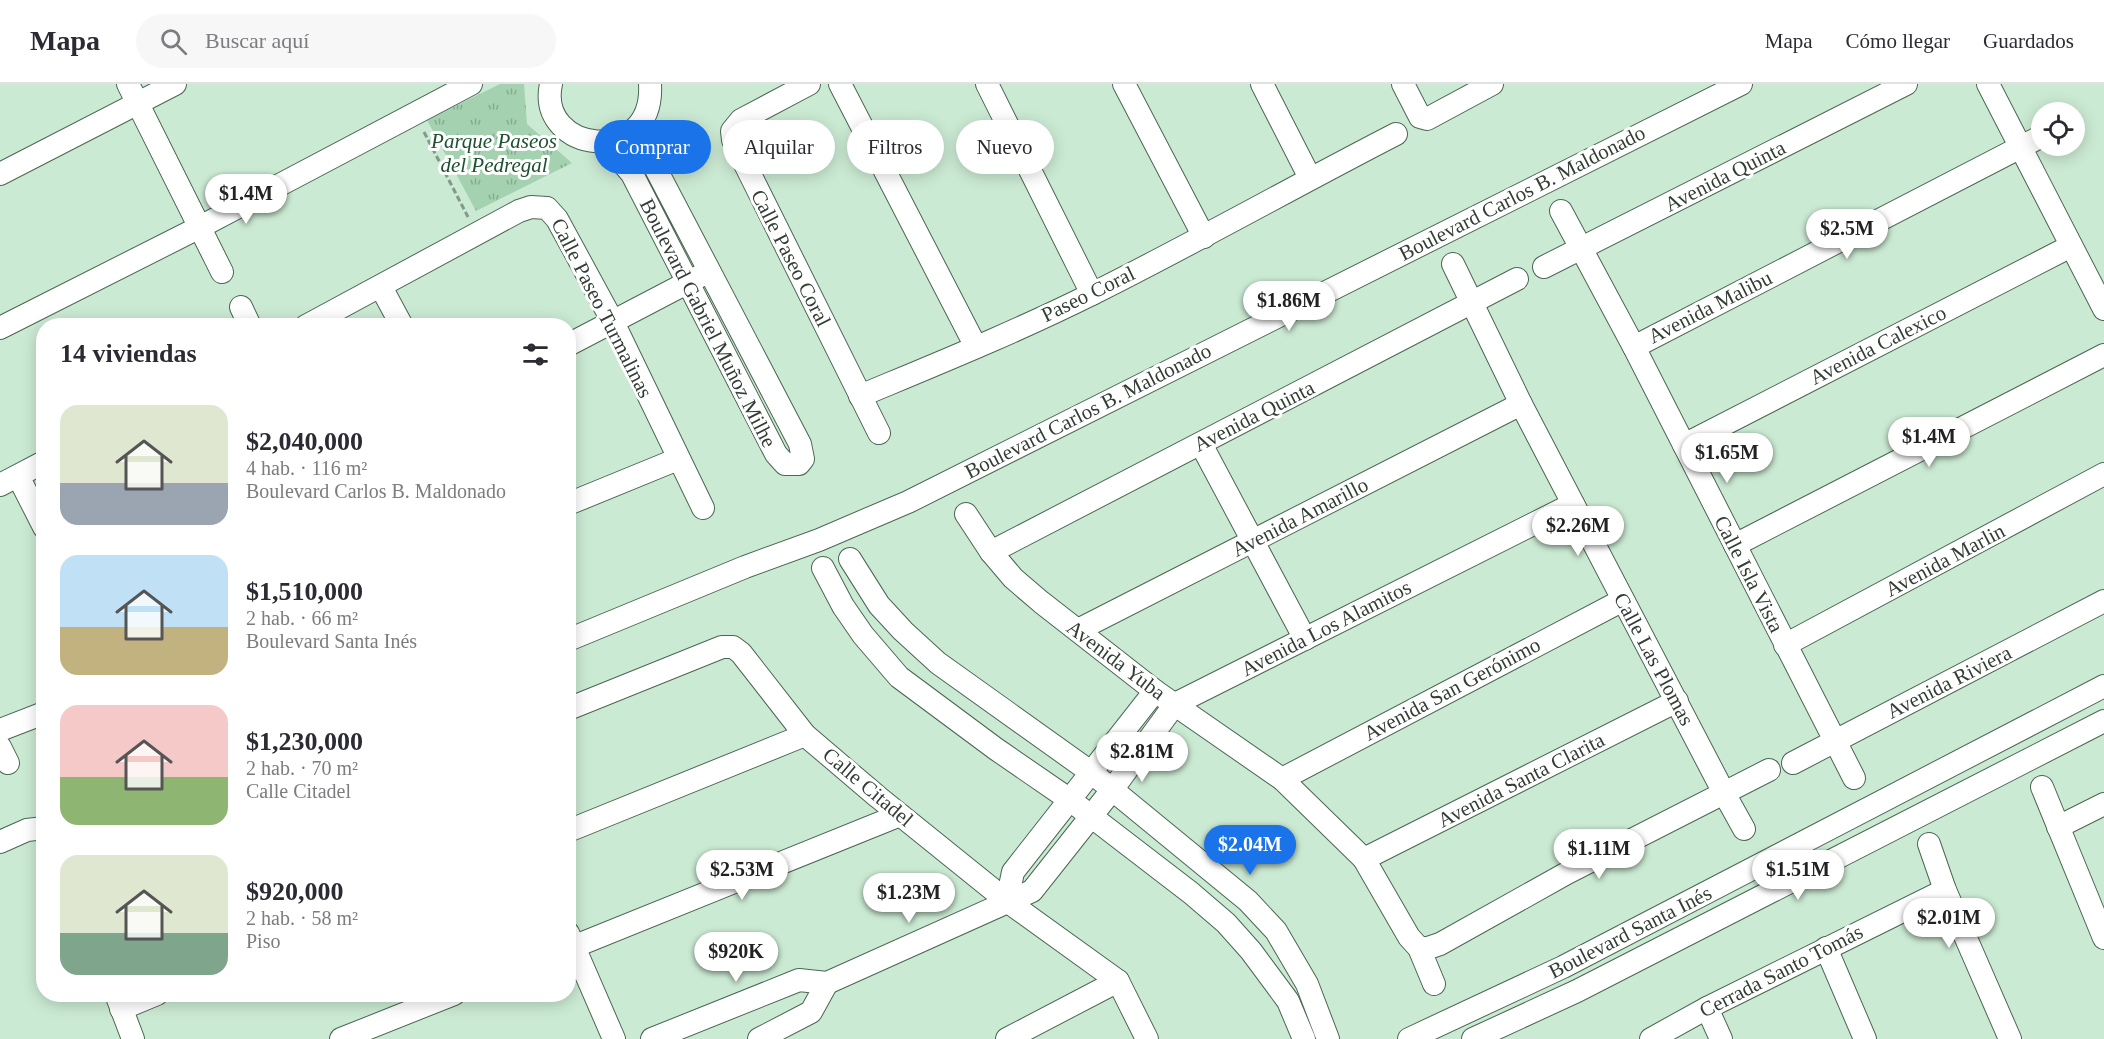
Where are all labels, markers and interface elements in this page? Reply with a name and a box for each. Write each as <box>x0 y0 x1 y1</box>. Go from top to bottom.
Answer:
search box <box>136 14 556 68</box>
text: Mapa <box>30 25 100 56</box>
icon: search <box>157 25 190 58</box>
text: Buscar aquí <box>205 28 309 53</box>
text: Mapa <box>1765 29 1813 53</box>
text: Cómo llegar <box>1846 29 1950 53</box>
text: Guardados <box>1983 29 2074 53</box>
map controls <box>2031 102 2085 156</box>
button: locate <box>2031 102 2085 156</box>
chip: Comprar <box>594 120 711 174</box>
chip: Alquilar <box>723 120 835 174</box>
chip: Filtros <box>847 120 944 174</box>
chip: Nuevo <box>956 120 1054 174</box>
street label: Boulevard Carlos B. Maldonado <box>1395 120 1649 266</box>
park label: Parque Paseos del Pedregal <box>430 129 557 177</box>
street label: Avenida Quinta <box>1661 135 1790 217</box>
pin: $1.4M <box>204 174 288 225</box>
text: $1.4M <box>219 182 273 204</box>
street label: Calle Paseo Coral <box>746 186 836 331</box>
street label: Boulevard Gabriel Muñoz Milhe <box>635 195 781 451</box>
pin: $2.5M <box>1805 209 1889 260</box>
street label: Calle Paseo Turmalinas <box>546 214 658 402</box>
text: $2.5M <box>1820 217 1874 239</box>
street label: Paseo Coral <box>1037 261 1139 327</box>
street label: Avenida Malibu <box>1644 265 1776 348</box>
pin: $1.86M <box>1240 281 1338 332</box>
text: $1.86M <box>1257 289 1321 311</box>
street label: Avenida Calexico <box>1806 300 1950 390</box>
icon: filters <box>519 338 552 371</box>
street label: Boulevard Carlos B. Maldonado <box>961 338 1215 484</box>
text: 14 viviendas <box>60 339 197 368</box>
street label: Avenida Quinta <box>1190 375 1319 457</box>
pin: $1.4M <box>1887 417 1971 468</box>
text: $1.4M <box>1902 425 1956 447</box>
text: $2,040,000 <box>246 427 363 456</box>
icon: home <box>108 429 180 501</box>
pin: $1.65M <box>1678 433 1776 484</box>
text: $1.65M <box>1695 441 1759 463</box>
text: 4 hab. · 116 m² <box>246 457 367 479</box>
street label: Avenida Amarillo <box>1228 472 1372 562</box>
text: Boulevard Carlos B. Maldonado <box>246 480 506 502</box>
pin: $2.26M <box>1529 506 1627 557</box>
street label: Calle Isla Vista <box>1709 512 1789 637</box>
text: $2.26M <box>1546 514 1610 536</box>
street label: Avenida Marlin <box>1881 518 2009 602</box>
street label: Avenida Los Alamitos <box>1237 575 1415 681</box>
text: $1,510,000 <box>246 577 363 606</box>
icon: home <box>108 579 180 651</box>
street label: Calle Las Plomas <box>1609 588 1699 730</box>
text: 2 hab. · 66 m² <box>246 607 358 629</box>
street label: Avenida Yuba <box>1062 615 1171 705</box>
text: Boulevard Santa Inés <box>246 630 417 652</box>
street label: Avenida San Gerónimo <box>1360 632 1544 746</box>
street label: Avenida Riviera <box>1883 640 2016 724</box>
text: $1,230,000 <box>246 727 363 756</box>
street label: Avenida Santa Clarita <box>1434 727 1609 832</box>
icon: home <box>108 729 180 801</box>
pin: $2.81M <box>1093 732 1191 783</box>
text: $2.81M <box>1110 740 1174 762</box>
street label: Calle Citadel <box>818 742 918 832</box>
text: 2 hab. · 70 m² <box>246 757 358 779</box>
text: Calle Citadel <box>246 780 351 802</box>
pin: $2.04M <box>1201 825 1299 876</box>
pin: $1.11M <box>1550 829 1648 880</box>
text: $2.04M <box>1218 833 1282 855</box>
text: $1.11M <box>1568 837 1630 859</box>
pin: $2.53M <box>693 850 791 901</box>
pin: $1.51M <box>1749 850 1847 901</box>
text: $2.53M <box>710 858 774 880</box>
text: $1.51M <box>1766 858 1830 880</box>
pin: $1.23M <box>860 873 958 924</box>
text: $920,000 <box>246 877 344 906</box>
icon: home <box>108 879 180 951</box>
text: $1.23M <box>877 881 941 903</box>
street label: Boulevard Santa Inés <box>1545 881 1715 983</box>
pin: $2.01M <box>1900 898 1998 949</box>
text: $2.01M <box>1917 906 1981 928</box>
text: 2 hab. · 58 m² <box>246 907 358 929</box>
street label: Cerrada Santo Tomás <box>1695 919 1867 1023</box>
text: Piso <box>246 930 280 952</box>
pin: $920K <box>694 932 778 983</box>
text: $920K <box>708 940 764 962</box>

